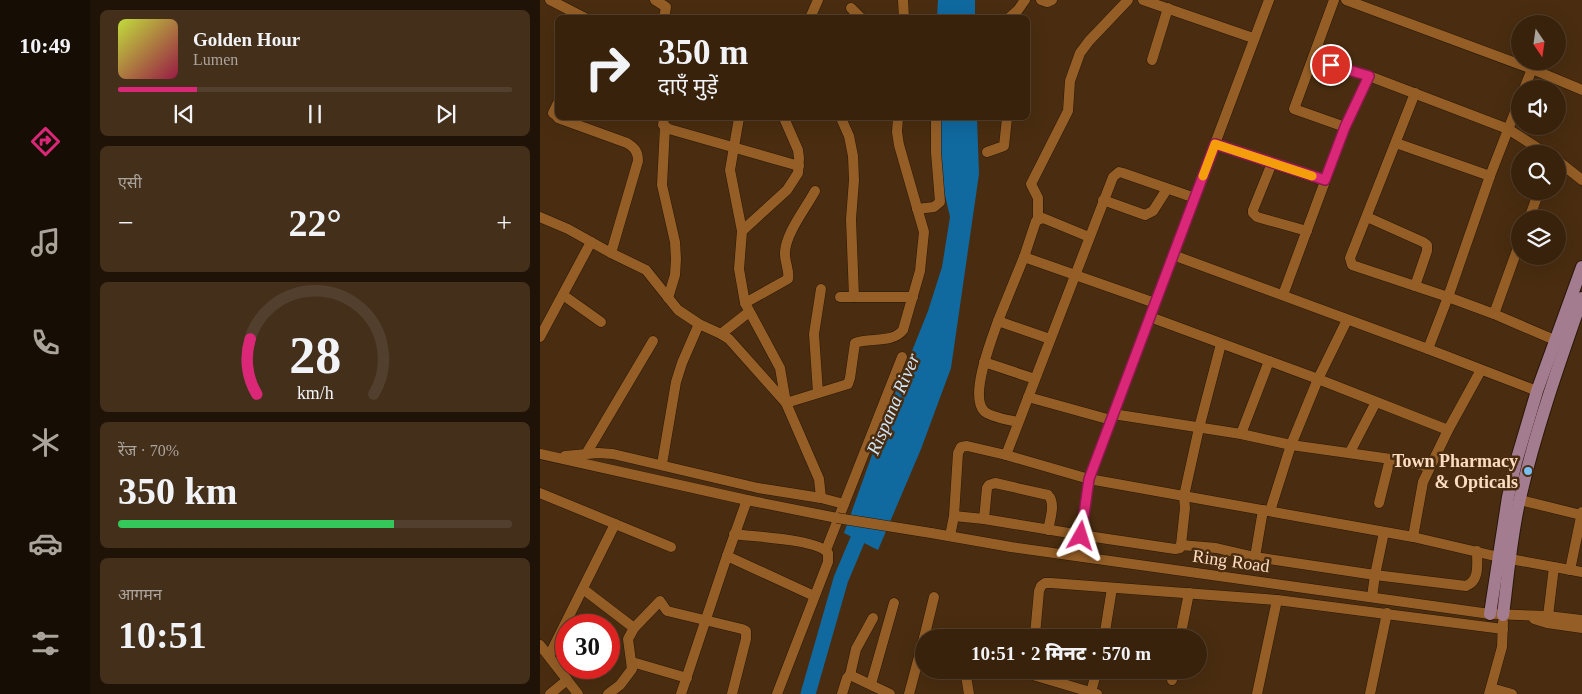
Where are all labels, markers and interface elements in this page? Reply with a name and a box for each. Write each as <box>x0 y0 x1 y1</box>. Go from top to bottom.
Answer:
north arrow <box>1511 15 1566 70</box>
map controls <box>1511 15 1566 265</box>
text: Golden Hour <box>193 29 300 50</box>
text: 10:49 <box>19 33 71 58</box>
text: 350 m <box>658 33 748 72</box>
icon: right <box>575 35 640 100</box>
pin <box>1310 44 1352 86</box>
text: Lumen <box>193 51 238 68</box>
icon: arrive <box>1317 51 1345 79</box>
text: दाएँ मुड़ें <box>658 74 718 99</box>
button: sound <box>1511 80 1566 135</box>
icon: previous <box>170 100 198 128</box>
icon: pause <box>301 100 329 128</box>
icon: next <box>432 100 460 128</box>
icon: directions <box>28 124 63 159</box>
button: search <box>1511 145 1566 200</box>
text: एसी <box>118 174 142 191</box>
text: 22° <box>288 202 342 244</box>
text: − <box>118 207 134 238</box>
text: + <box>496 207 512 238</box>
button: layers <box>1511 210 1566 265</box>
icon: music <box>28 225 63 260</box>
icon: phone <box>28 325 63 360</box>
text: 28 <box>289 327 341 384</box>
water label: Rispana River <box>862 350 924 459</box>
text: km/h <box>297 383 333 403</box>
icon: climate <box>28 425 63 460</box>
text: रेंज · 70% <box>118 442 179 459</box>
place label: Town Pharmacy & Opticals <box>1392 451 1518 492</box>
marker: Town Pharmacy & Opticals <box>1522 465 1534 477</box>
text: 350 km <box>118 470 237 512</box>
position arrow <box>1054 509 1106 561</box>
icon: car <box>28 526 63 561</box>
street label: Ring Road <box>1191 546 1271 576</box>
text: आगमन <box>118 586 162 603</box>
text: 10:51 <box>118 614 207 656</box>
speed limit sign: 30 <box>555 614 620 679</box>
icon: filters <box>28 626 63 661</box>
text: 10:51 · 2 मिनट · 570 m <box>971 643 1151 664</box>

